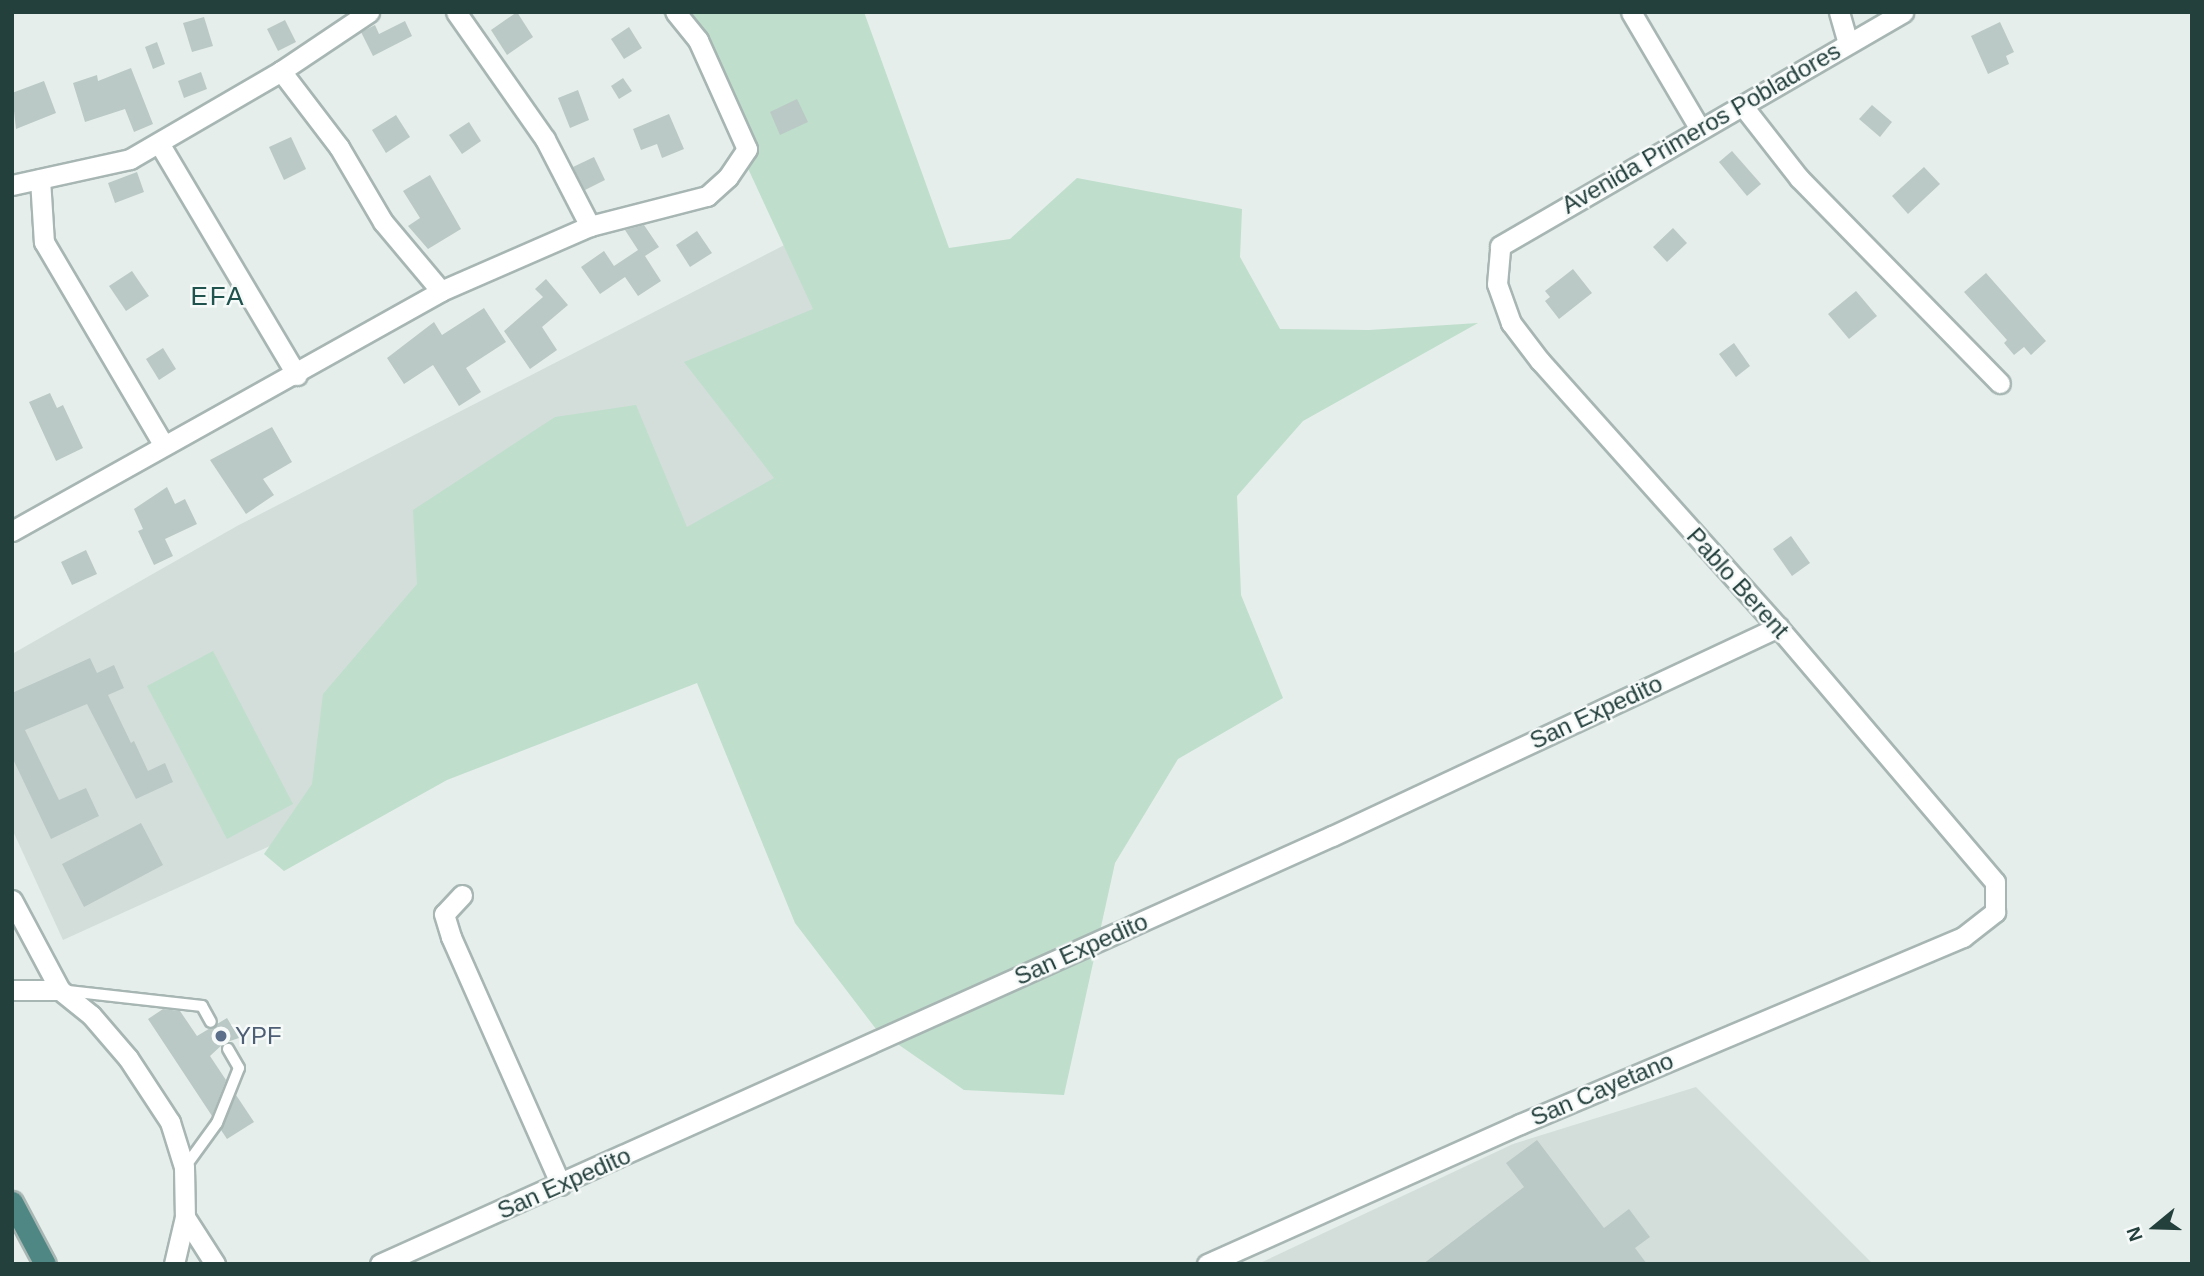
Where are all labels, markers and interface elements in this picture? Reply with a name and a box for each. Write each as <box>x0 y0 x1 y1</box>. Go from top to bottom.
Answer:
street label: Avenida Primeros Pobladores <box>1557 36 1845 220</box>
district label: EFA <box>191 281 245 313</box>
street label: Pablo Berent <box>1681 522 1795 644</box>
street label: San Expedito <box>1525 669 1667 755</box>
street label: San Expedito <box>1010 907 1152 991</box>
place label: YPF <box>235 1022 282 1050</box>
marker: YPF <box>213 1028 229 1044</box>
street label: San Cayetano <box>1526 1046 1678 1132</box>
street label: San Expedito <box>493 1141 635 1225</box>
north arrow <box>2120 1192 2190 1262</box>
text: N <box>2123 1224 2147 1244</box>

